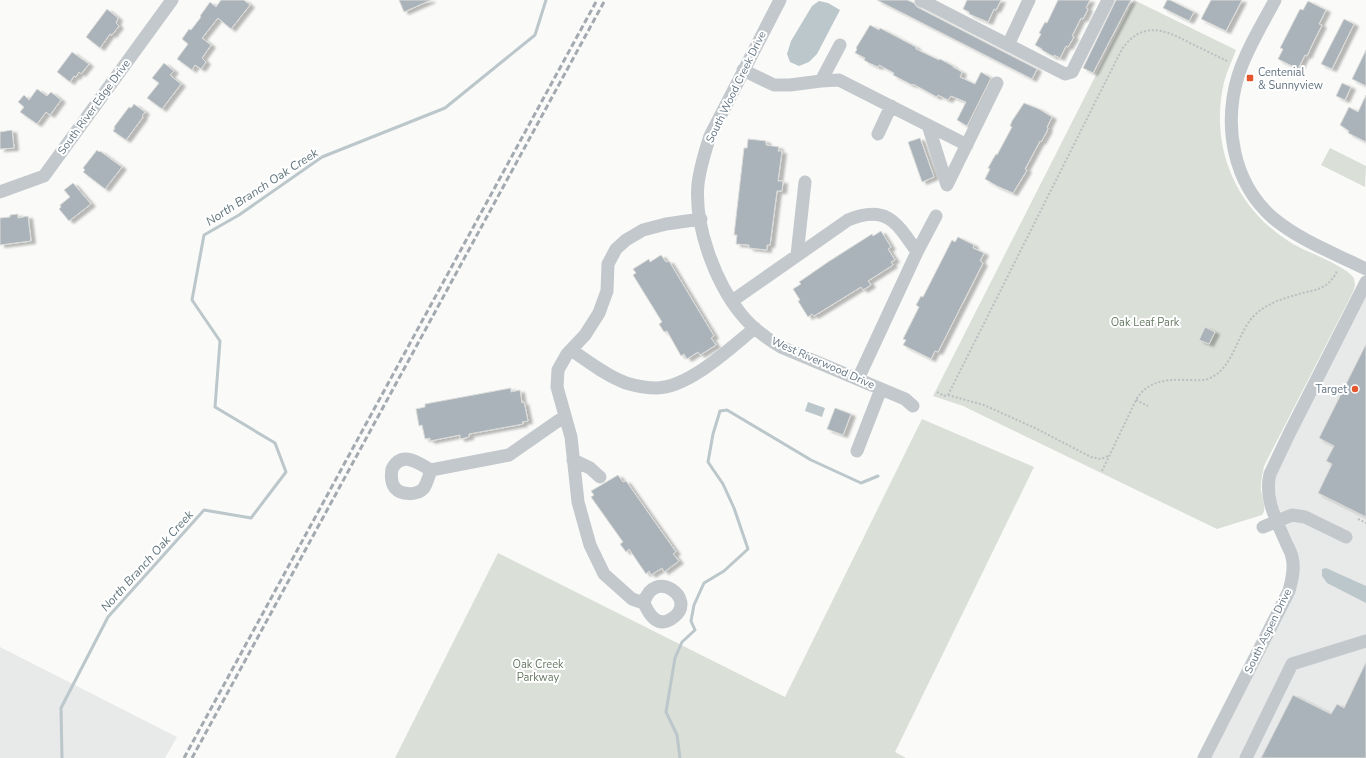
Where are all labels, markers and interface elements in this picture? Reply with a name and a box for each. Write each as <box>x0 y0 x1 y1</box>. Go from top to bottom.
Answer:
street label: South Wood Creek Drive <box>702 29 770 145</box>
street label: South River Edge Drive <box>54 56 134 158</box>
place label: Centenial & Sunnyview <box>1258 65 1323 93</box>
marker: Centenial & Sunnyview <box>1245 73 1255 83</box>
water label: North Branch Oak Creek <box>203 144 322 229</box>
park label: Oak Leaf Park <box>1111 315 1180 330</box>
street label: West Riverwood Drive <box>769 333 877 393</box>
place label: Target <box>1315 382 1347 397</box>
marker: Target <box>1350 384 1360 394</box>
water label: North Branch Oak Creek <box>97 506 197 615</box>
street label: South Aspen Drive <box>1241 586 1295 676</box>
park label: Oak Creek Parkway <box>512 657 564 685</box>

